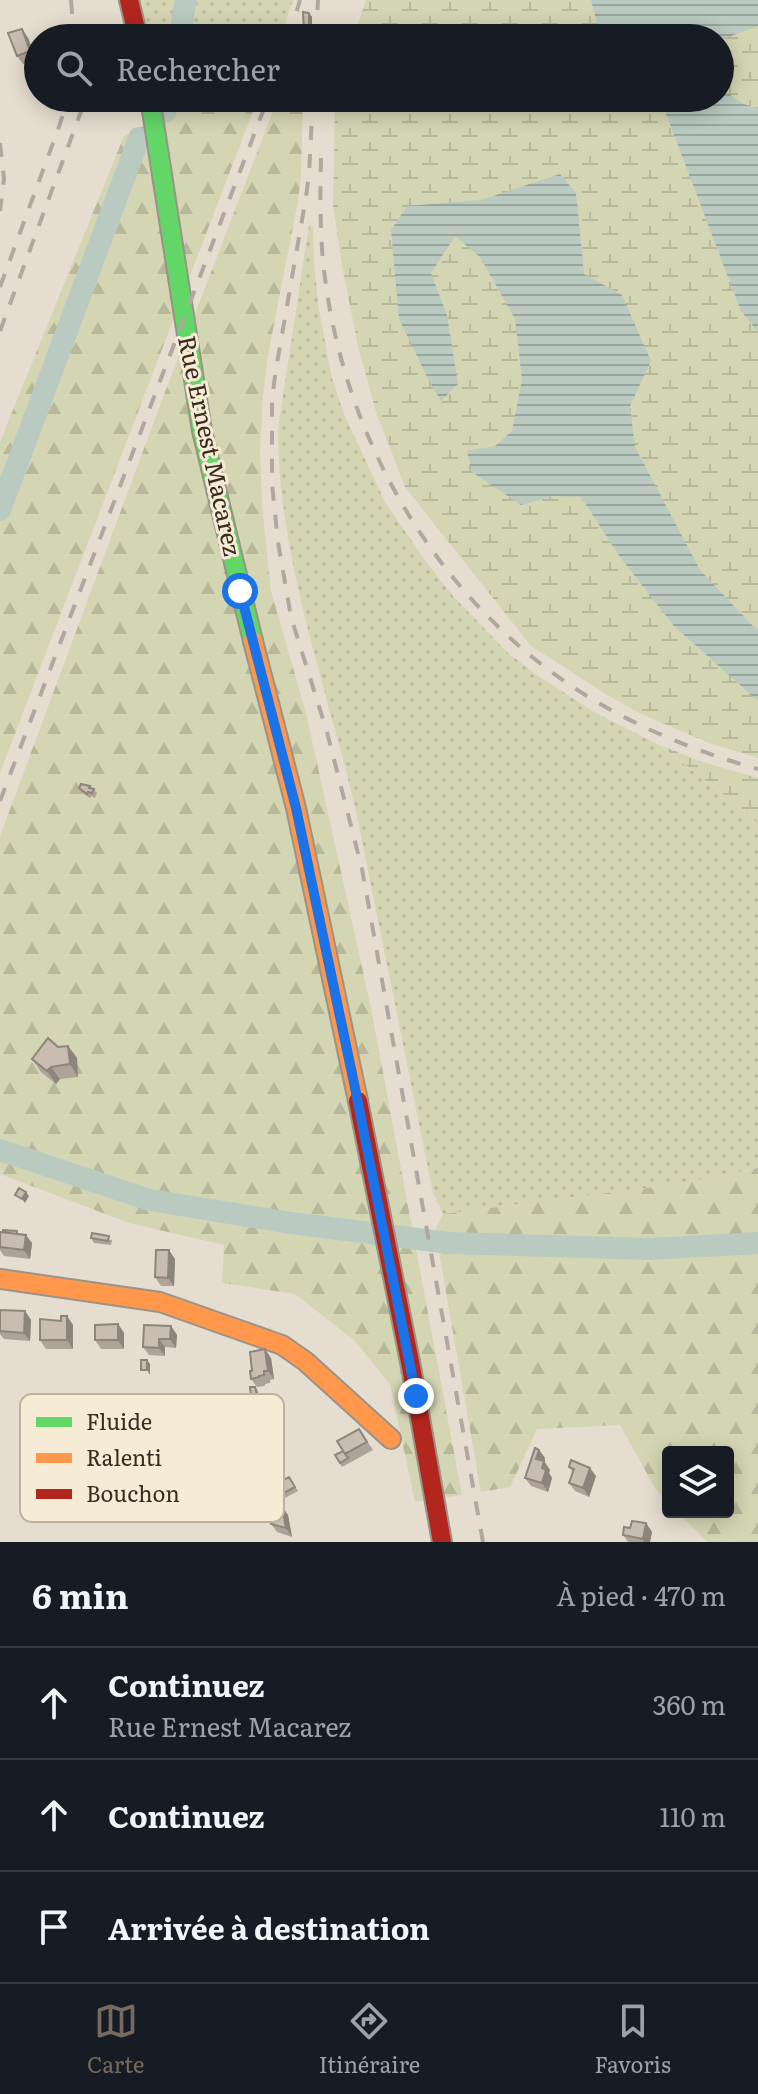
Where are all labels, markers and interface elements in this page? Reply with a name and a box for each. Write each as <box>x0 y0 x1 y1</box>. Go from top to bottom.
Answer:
search box <box>24 24 734 112</box>
icon: search <box>52 46 96 90</box>
text: Rechercher <box>116 46 280 90</box>
street label: Rue Ernest Macarez <box>171 332 252 559</box>
route start <box>222 573 258 609</box>
route end <box>398 1378 434 1414</box>
legend <box>20 1394 284 1522</box>
text: Fluide <box>86 1404 152 1437</box>
text: Ralenti <box>86 1440 162 1473</box>
map controls <box>662 1446 734 1518</box>
button: layers <box>662 1446 734 1518</box>
text: Bouchon <box>86 1476 180 1509</box>
text: 6 min <box>32 1569 129 1619</box>
text: À pied · 470 m <box>556 1575 726 1614</box>
text: Continuez <box>108 1662 265 1706</box>
icon: ahead <box>32 1681 76 1725</box>
text: 360 m <box>652 1684 726 1723</box>
text: Rue Ernest Macarez <box>108 1706 351 1745</box>
icon: ahead <box>32 1793 76 1837</box>
text: Continuez <box>108 1793 265 1837</box>
text: 110 m <box>659 1796 726 1835</box>
icon: arrive <box>32 1905 76 1949</box>
text: Arrivée à destination <box>108 1905 430 1949</box>
tab: Carte <box>87 1999 144 2080</box>
tab: Itinéraire <box>319 1999 420 2080</box>
tab: Favoris <box>594 1999 671 2080</box>

